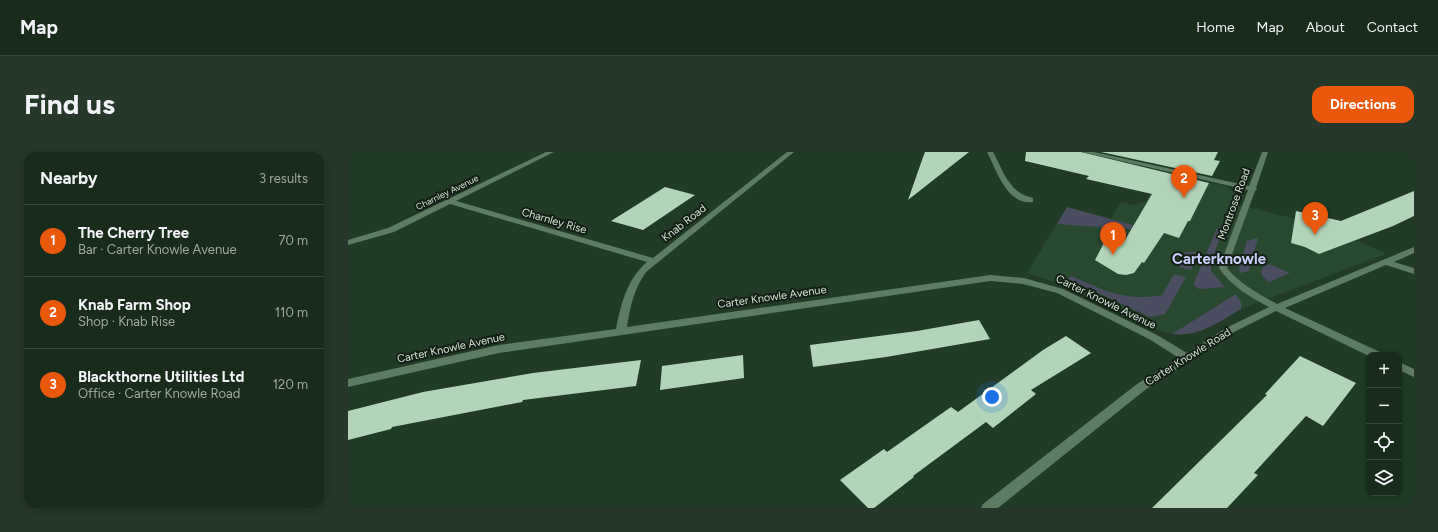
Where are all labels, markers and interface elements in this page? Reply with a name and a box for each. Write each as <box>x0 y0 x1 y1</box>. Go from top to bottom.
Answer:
text: Map <box>20 16 58 39</box>
text: Home <box>1196 19 1235 36</box>
text: Map <box>1257 19 1284 36</box>
text: About <box>1306 19 1345 36</box>
text: Contact <box>1367 19 1418 36</box>
button: Directions <box>1312 86 1414 123</box>
text: Find us <box>24 87 115 121</box>
pin: 2 <box>1171 165 1197 198</box>
street label: Montrose Road <box>1215 166 1253 242</box>
text: Nearby <box>40 168 98 188</box>
text: 3 results <box>259 171 308 186</box>
street label: Charnley Avenue <box>414 172 480 212</box>
street label: Knab Road <box>659 202 709 244</box>
pin: 3 <box>1302 202 1328 235</box>
street label: Charnley Rise <box>520 206 588 236</box>
pin: 1 <box>1100 222 1126 255</box>
text: The Cherry Tree <box>78 224 189 242</box>
text: 1 <box>50 233 56 248</box>
text: 70 m <box>278 233 308 248</box>
text: Bar · Carter Knowle Avenue <box>78 242 237 257</box>
district label: Carterknowle <box>1172 250 1267 268</box>
street label: Carter Knowle Avenue <box>1054 272 1158 332</box>
street label: Carter Knowle Avenue <box>717 283 827 311</box>
text: Knab Farm Shop <box>78 296 191 314</box>
text: 2 <box>49 305 57 320</box>
text: 110 m <box>275 305 308 320</box>
text: Shop · Knab Rise <box>78 314 175 329</box>
street label: Carter Knowle Road <box>1143 326 1233 388</box>
street label: Carter Knowle Avenue <box>396 330 506 366</box>
map controls <box>1366 352 1402 496</box>
button: + <box>1366 352 1402 388</box>
text: Blackthorne Utilities Ltd <box>78 368 244 386</box>
text: 3 <box>49 377 57 392</box>
text: 120 m <box>273 377 308 392</box>
text: Office · Carter Knowle Road <box>78 386 240 401</box>
your location <box>982 387 1002 407</box>
button: − <box>1366 388 1402 424</box>
button: locate <box>1366 424 1402 460</box>
button: layers <box>1366 460 1402 496</box>

